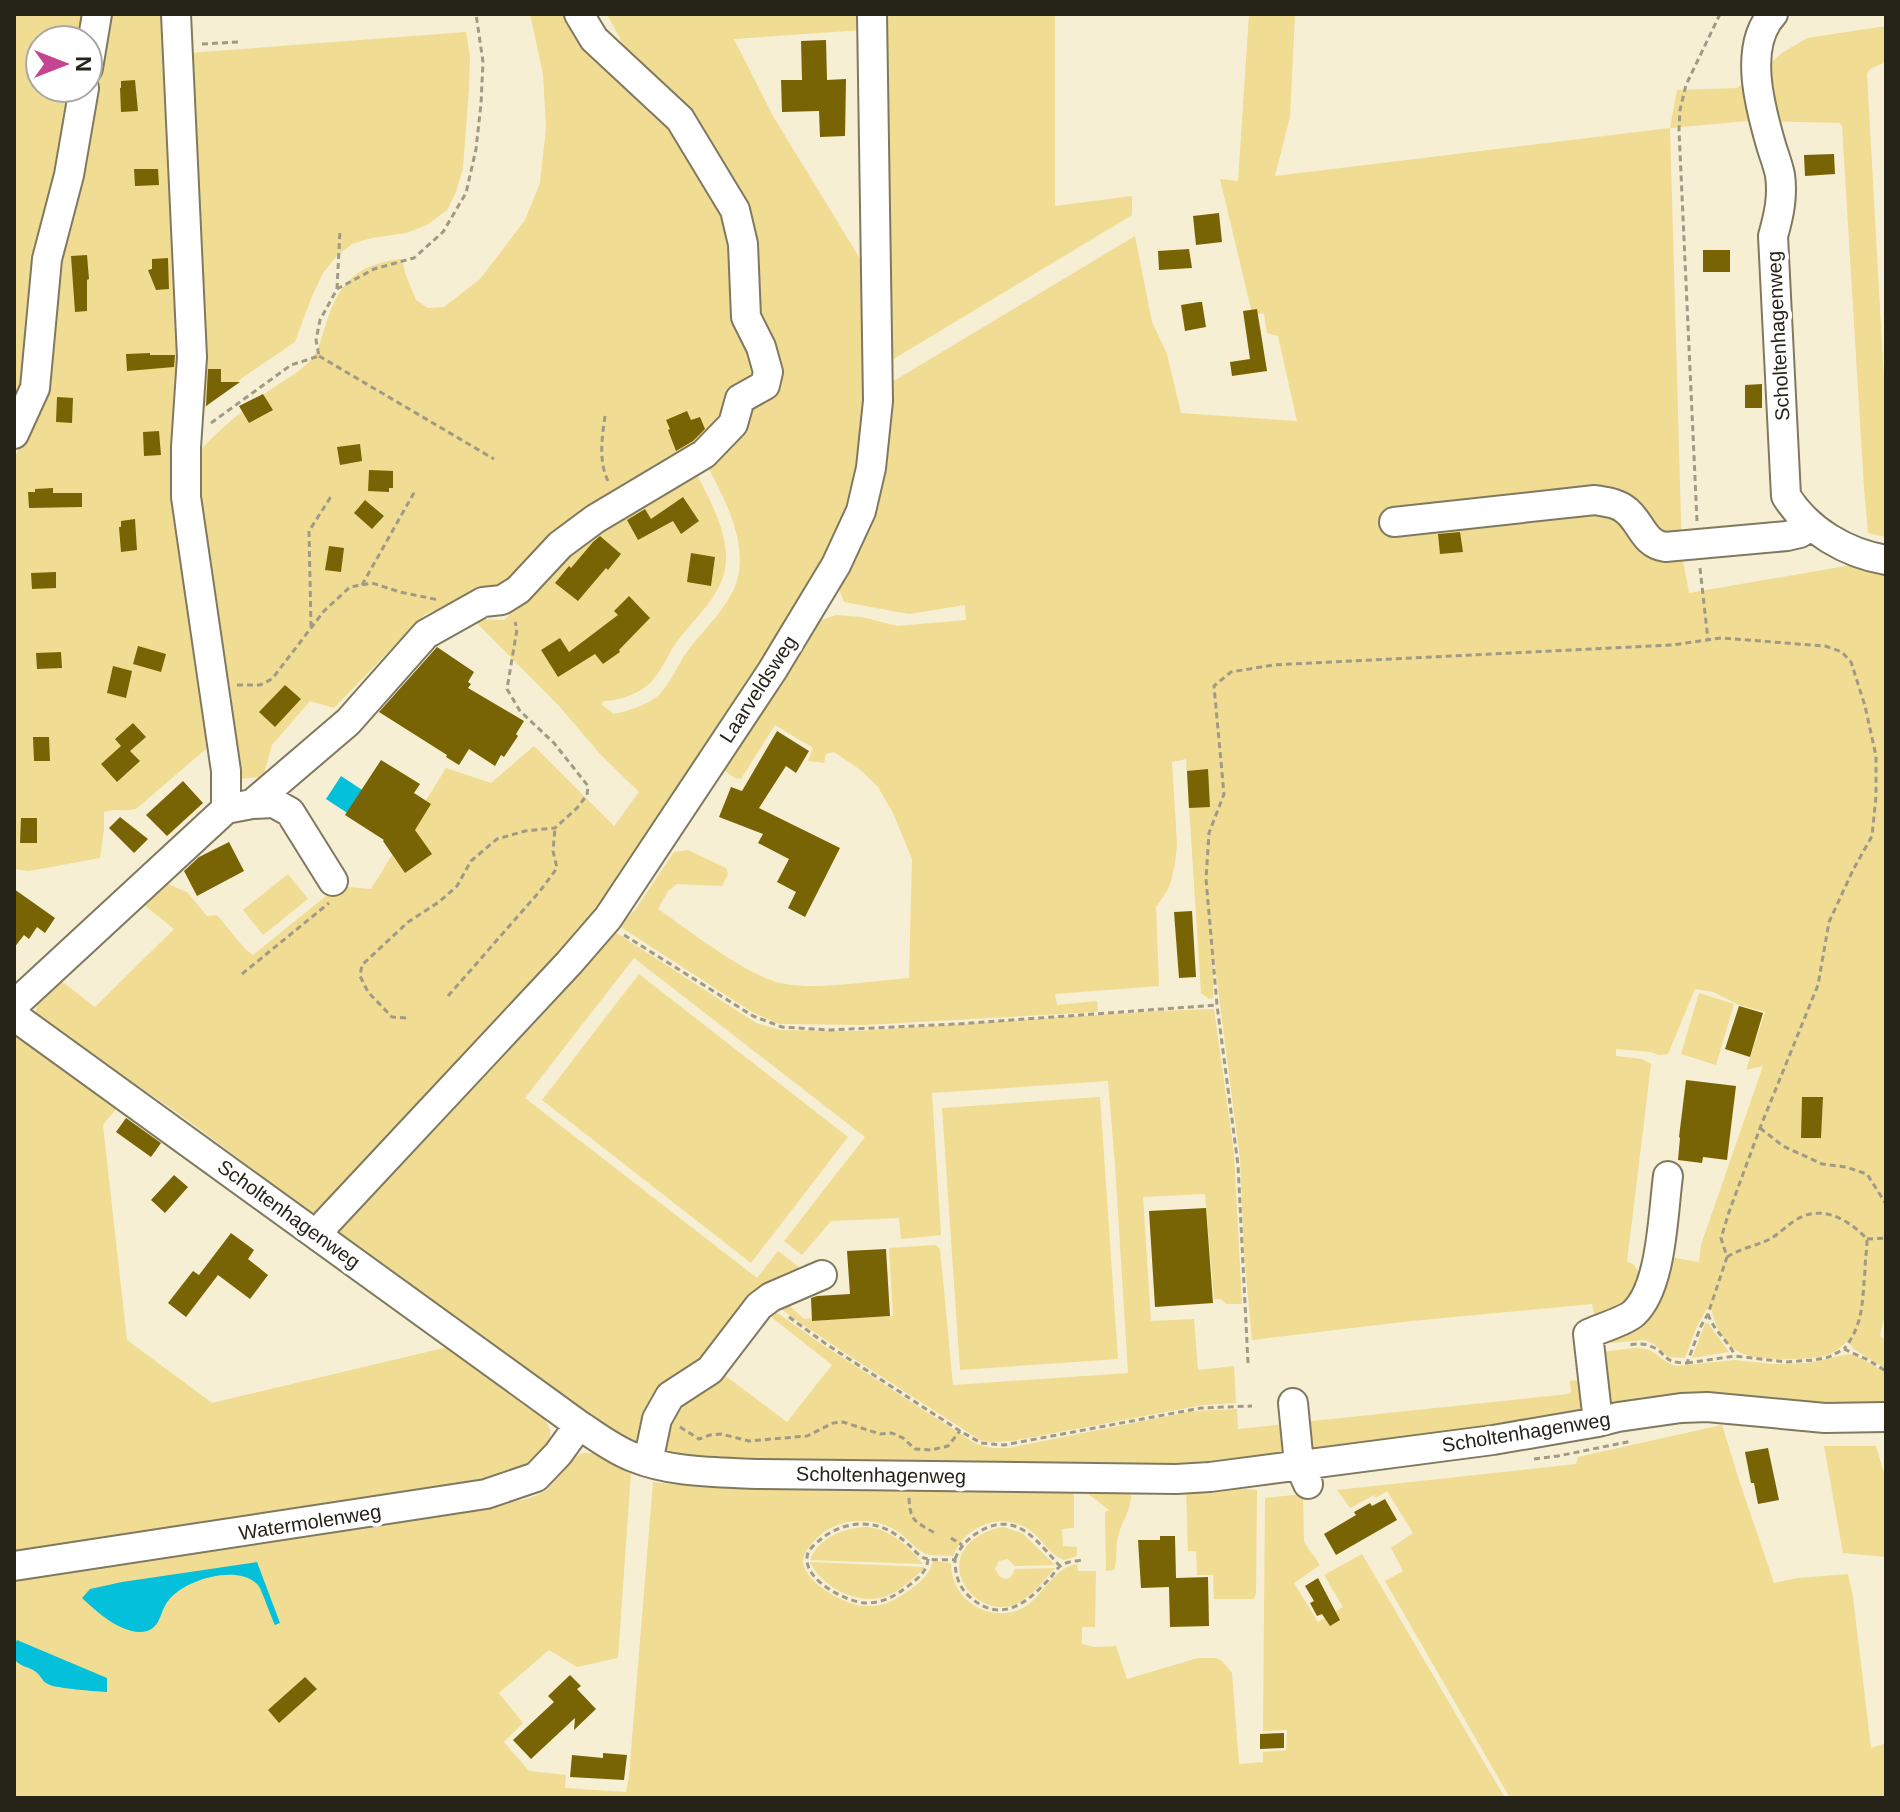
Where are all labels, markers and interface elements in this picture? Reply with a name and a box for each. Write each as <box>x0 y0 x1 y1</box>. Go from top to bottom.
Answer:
north arrow <box>24 24 104 104</box>
text: N <box>71 56 96 72</box>
street label: Scholtenhagenweg <box>1763 250 1793 422</box>
street label: Laarveldsweg <box>715 631 801 747</box>
street label: Scholtenhagenweg <box>214 1155 364 1273</box>
street label: Scholtenhagenweg <box>1440 1408 1612 1456</box>
street label: Scholtenhagenweg <box>796 1463 966 1487</box>
street label: Watermolenweg <box>237 1500 383 1544</box>

